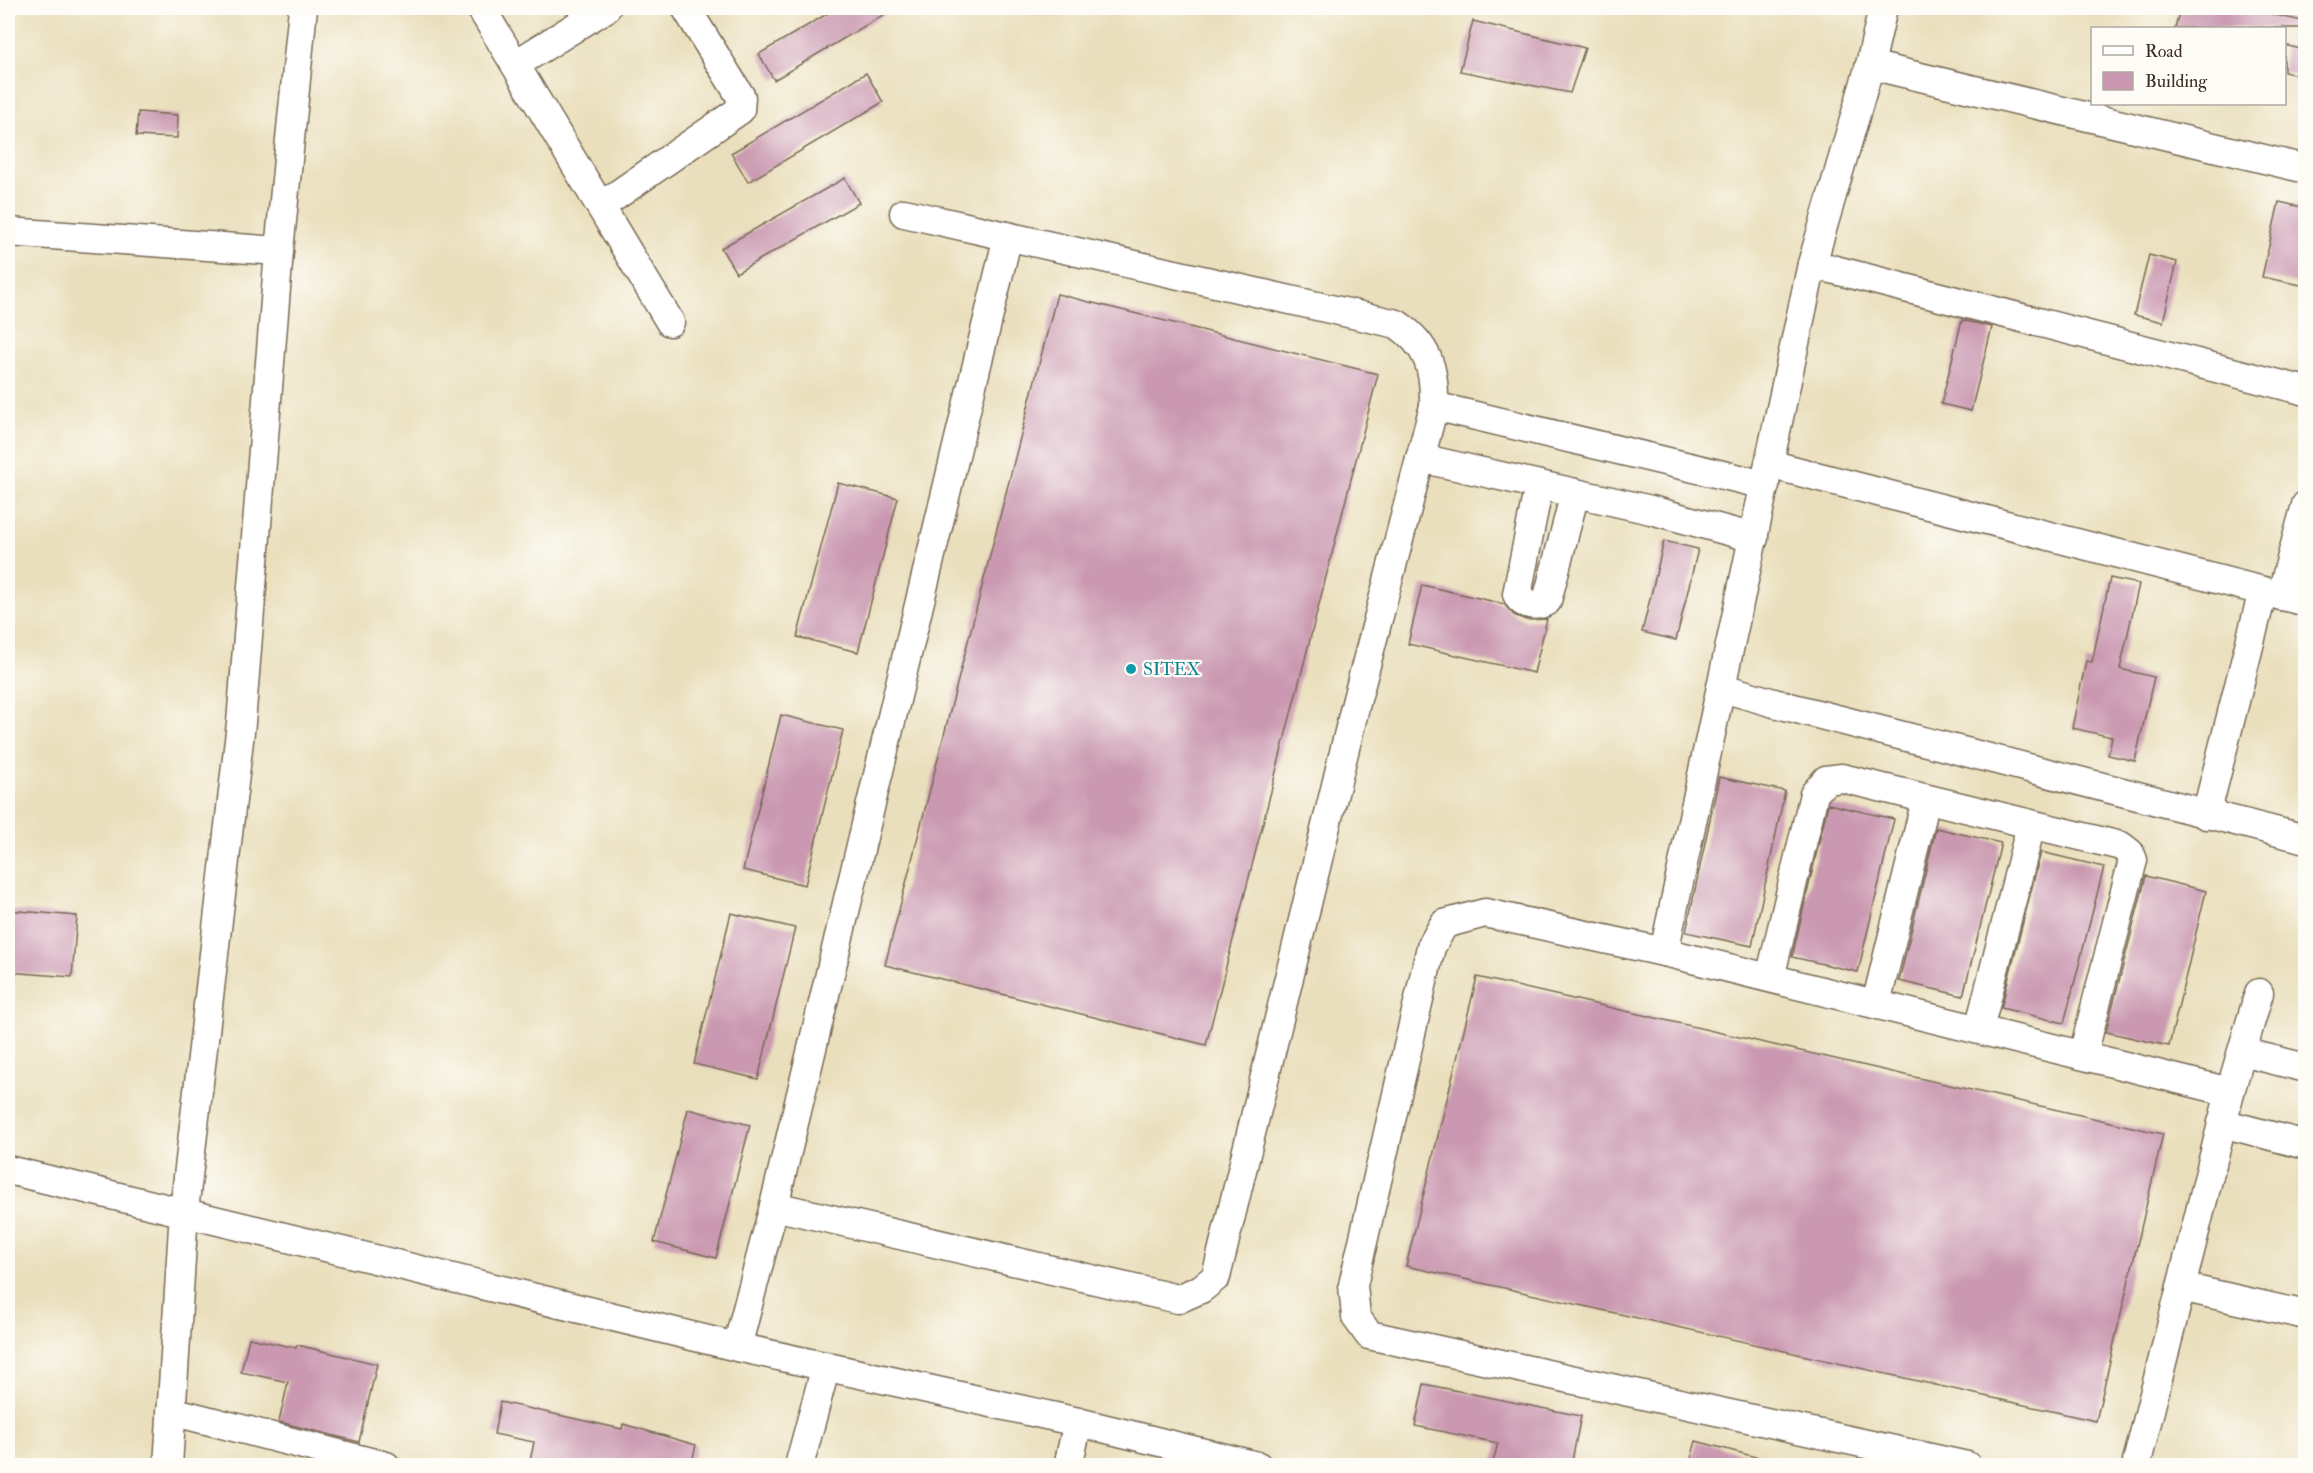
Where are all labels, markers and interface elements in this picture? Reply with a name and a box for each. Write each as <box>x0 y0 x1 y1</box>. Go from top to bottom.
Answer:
legend <box>2091 27 2286 105</box>
text: Road <box>2145 40 2183 63</box>
text: Building <box>2145 70 2208 93</box>
place label: SITEX <box>1143 658 1201 681</box>
marker: SITEX <box>1124 662 1138 676</box>

